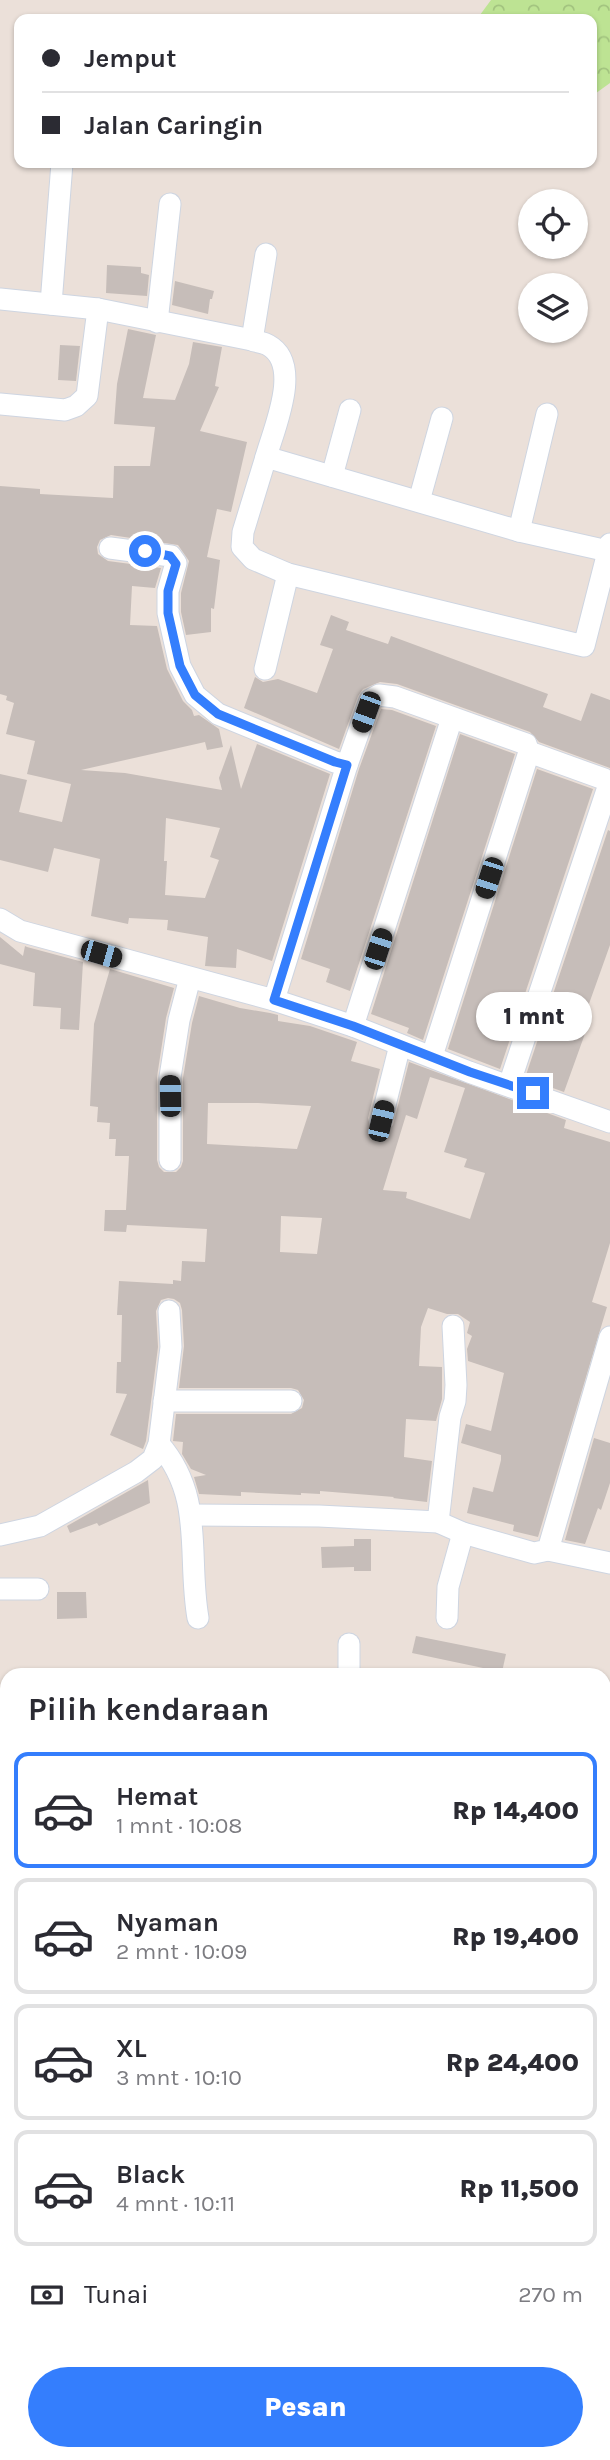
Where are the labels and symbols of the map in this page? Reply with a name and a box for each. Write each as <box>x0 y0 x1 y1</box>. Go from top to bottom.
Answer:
route start <box>129 535 161 567</box>
car <box>349 689 384 735</box>
car <box>473 855 506 901</box>
car <box>362 926 395 972</box>
car <box>78 938 125 970</box>
callout: 1 mnt <box>475 992 591 1040</box>
car <box>160 1075 181 1117</box>
route end <box>517 1077 549 1109</box>
car <box>367 1098 396 1144</box>

